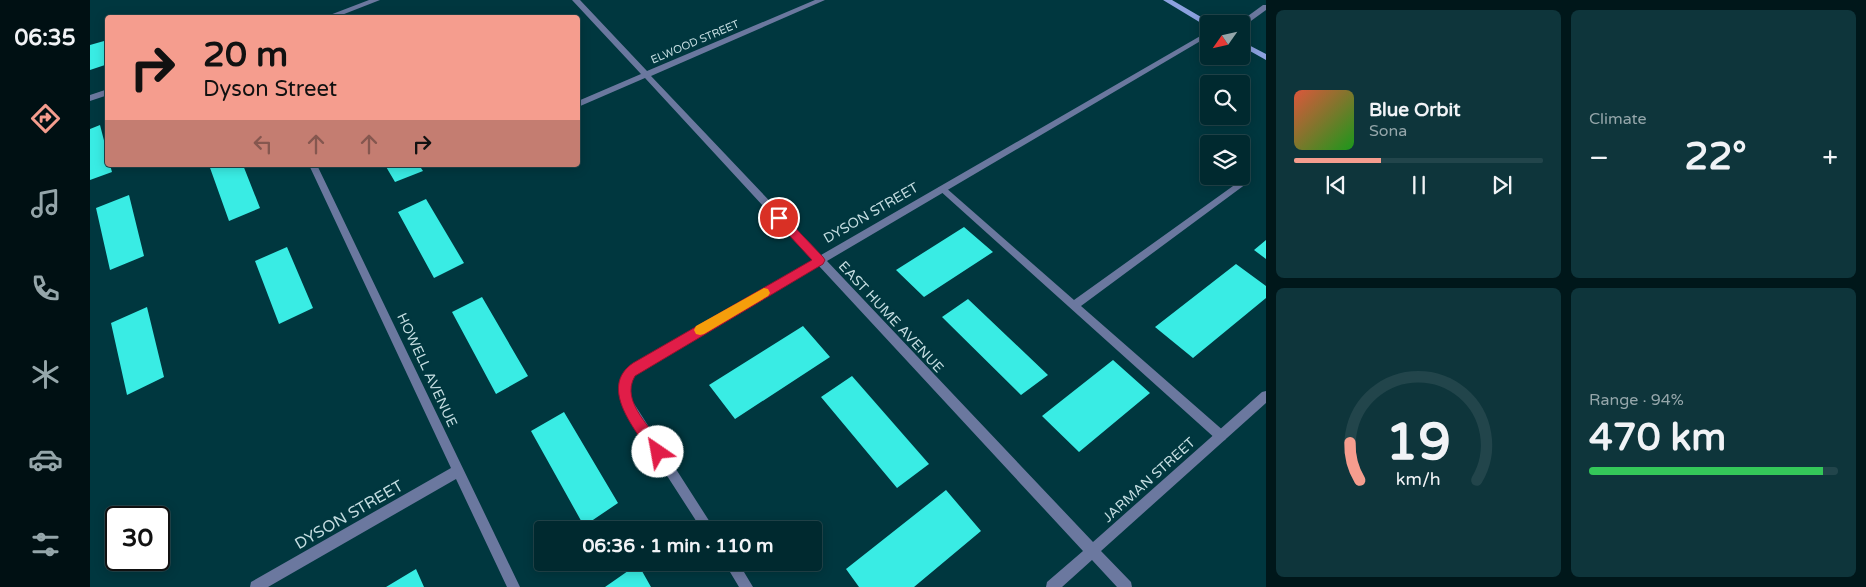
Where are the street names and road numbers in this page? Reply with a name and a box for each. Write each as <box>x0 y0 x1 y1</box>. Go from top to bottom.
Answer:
street label: ELWOOD STREET <box>649 17 741 66</box>
street label: DYSON STREET <box>821 179 922 247</box>
street label: EAST HUME AVENUE <box>835 258 947 376</box>
street label: HOWELL AVENUE <box>393 310 461 430</box>
street label: JARMAN STREET <box>1099 434 1199 526</box>
street label: DYSON STREET <box>291 476 407 554</box>

